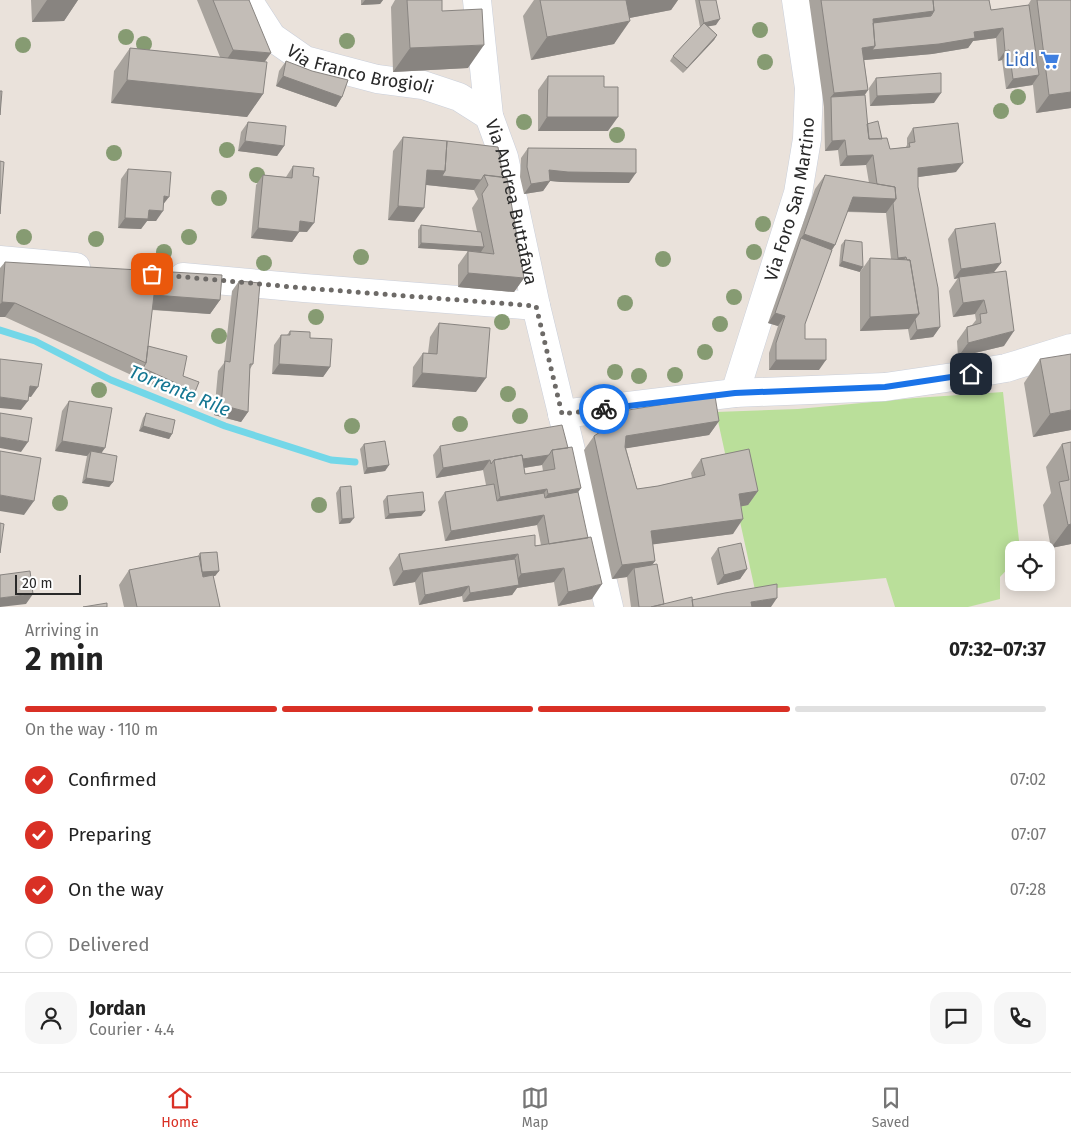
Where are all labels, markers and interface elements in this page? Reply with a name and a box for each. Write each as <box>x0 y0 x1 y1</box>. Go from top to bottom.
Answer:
street label: Via Franco Brogioli <box>282 40 436 99</box>
place label: Lidl <box>1005 49 1035 71</box>
supermarket icon: Lidl <box>1039 49 1061 71</box>
street label: Via Andrea Buttafava <box>480 117 542 287</box>
street label: Via Foro San Martino <box>760 117 819 284</box>
pin <box>131 253 173 295</box>
icon: bag <box>138 260 166 288</box>
pin <box>950 353 992 395</box>
water label: Torrente Rile <box>126 360 234 421</box>
icon: home <box>957 360 985 388</box>
courier <box>579 384 629 434</box>
icon: bike <box>590 395 618 423</box>
map controls <box>1005 541 1055 591</box>
button: locate <box>1005 541 1055 591</box>
scale bar <box>15 572 81 595</box>
text: 20 m <box>22 575 52 592</box>
text: Arriving in <box>25 621 99 640</box>
text: 07:32–07:37 <box>949 638 1046 661</box>
text: 2 min <box>25 640 104 678</box>
text: On the way · 110 m <box>25 720 158 739</box>
icon: check <box>25 766 53 794</box>
text: Confirmed <box>68 768 157 791</box>
text: 07:02 <box>1010 770 1046 789</box>
icon: check <box>25 821 53 849</box>
text: Preparing <box>68 823 151 846</box>
text: 07:07 <box>1011 825 1046 844</box>
icon: check <box>25 876 53 904</box>
text: On the way <box>68 878 164 901</box>
text: 07:28 <box>1010 880 1046 899</box>
text: Delivered <box>68 933 150 956</box>
button: person <box>25 992 77 1044</box>
button: chat <box>930 992 982 1044</box>
button: phone <box>994 992 1046 1044</box>
text: Jordan <box>89 997 146 1020</box>
text: Courier · 4.4 <box>89 1020 175 1039</box>
tab: Home <box>161 1084 199 1131</box>
tab: Map <box>521 1084 549 1131</box>
tab: Saved <box>872 1084 910 1131</box>

